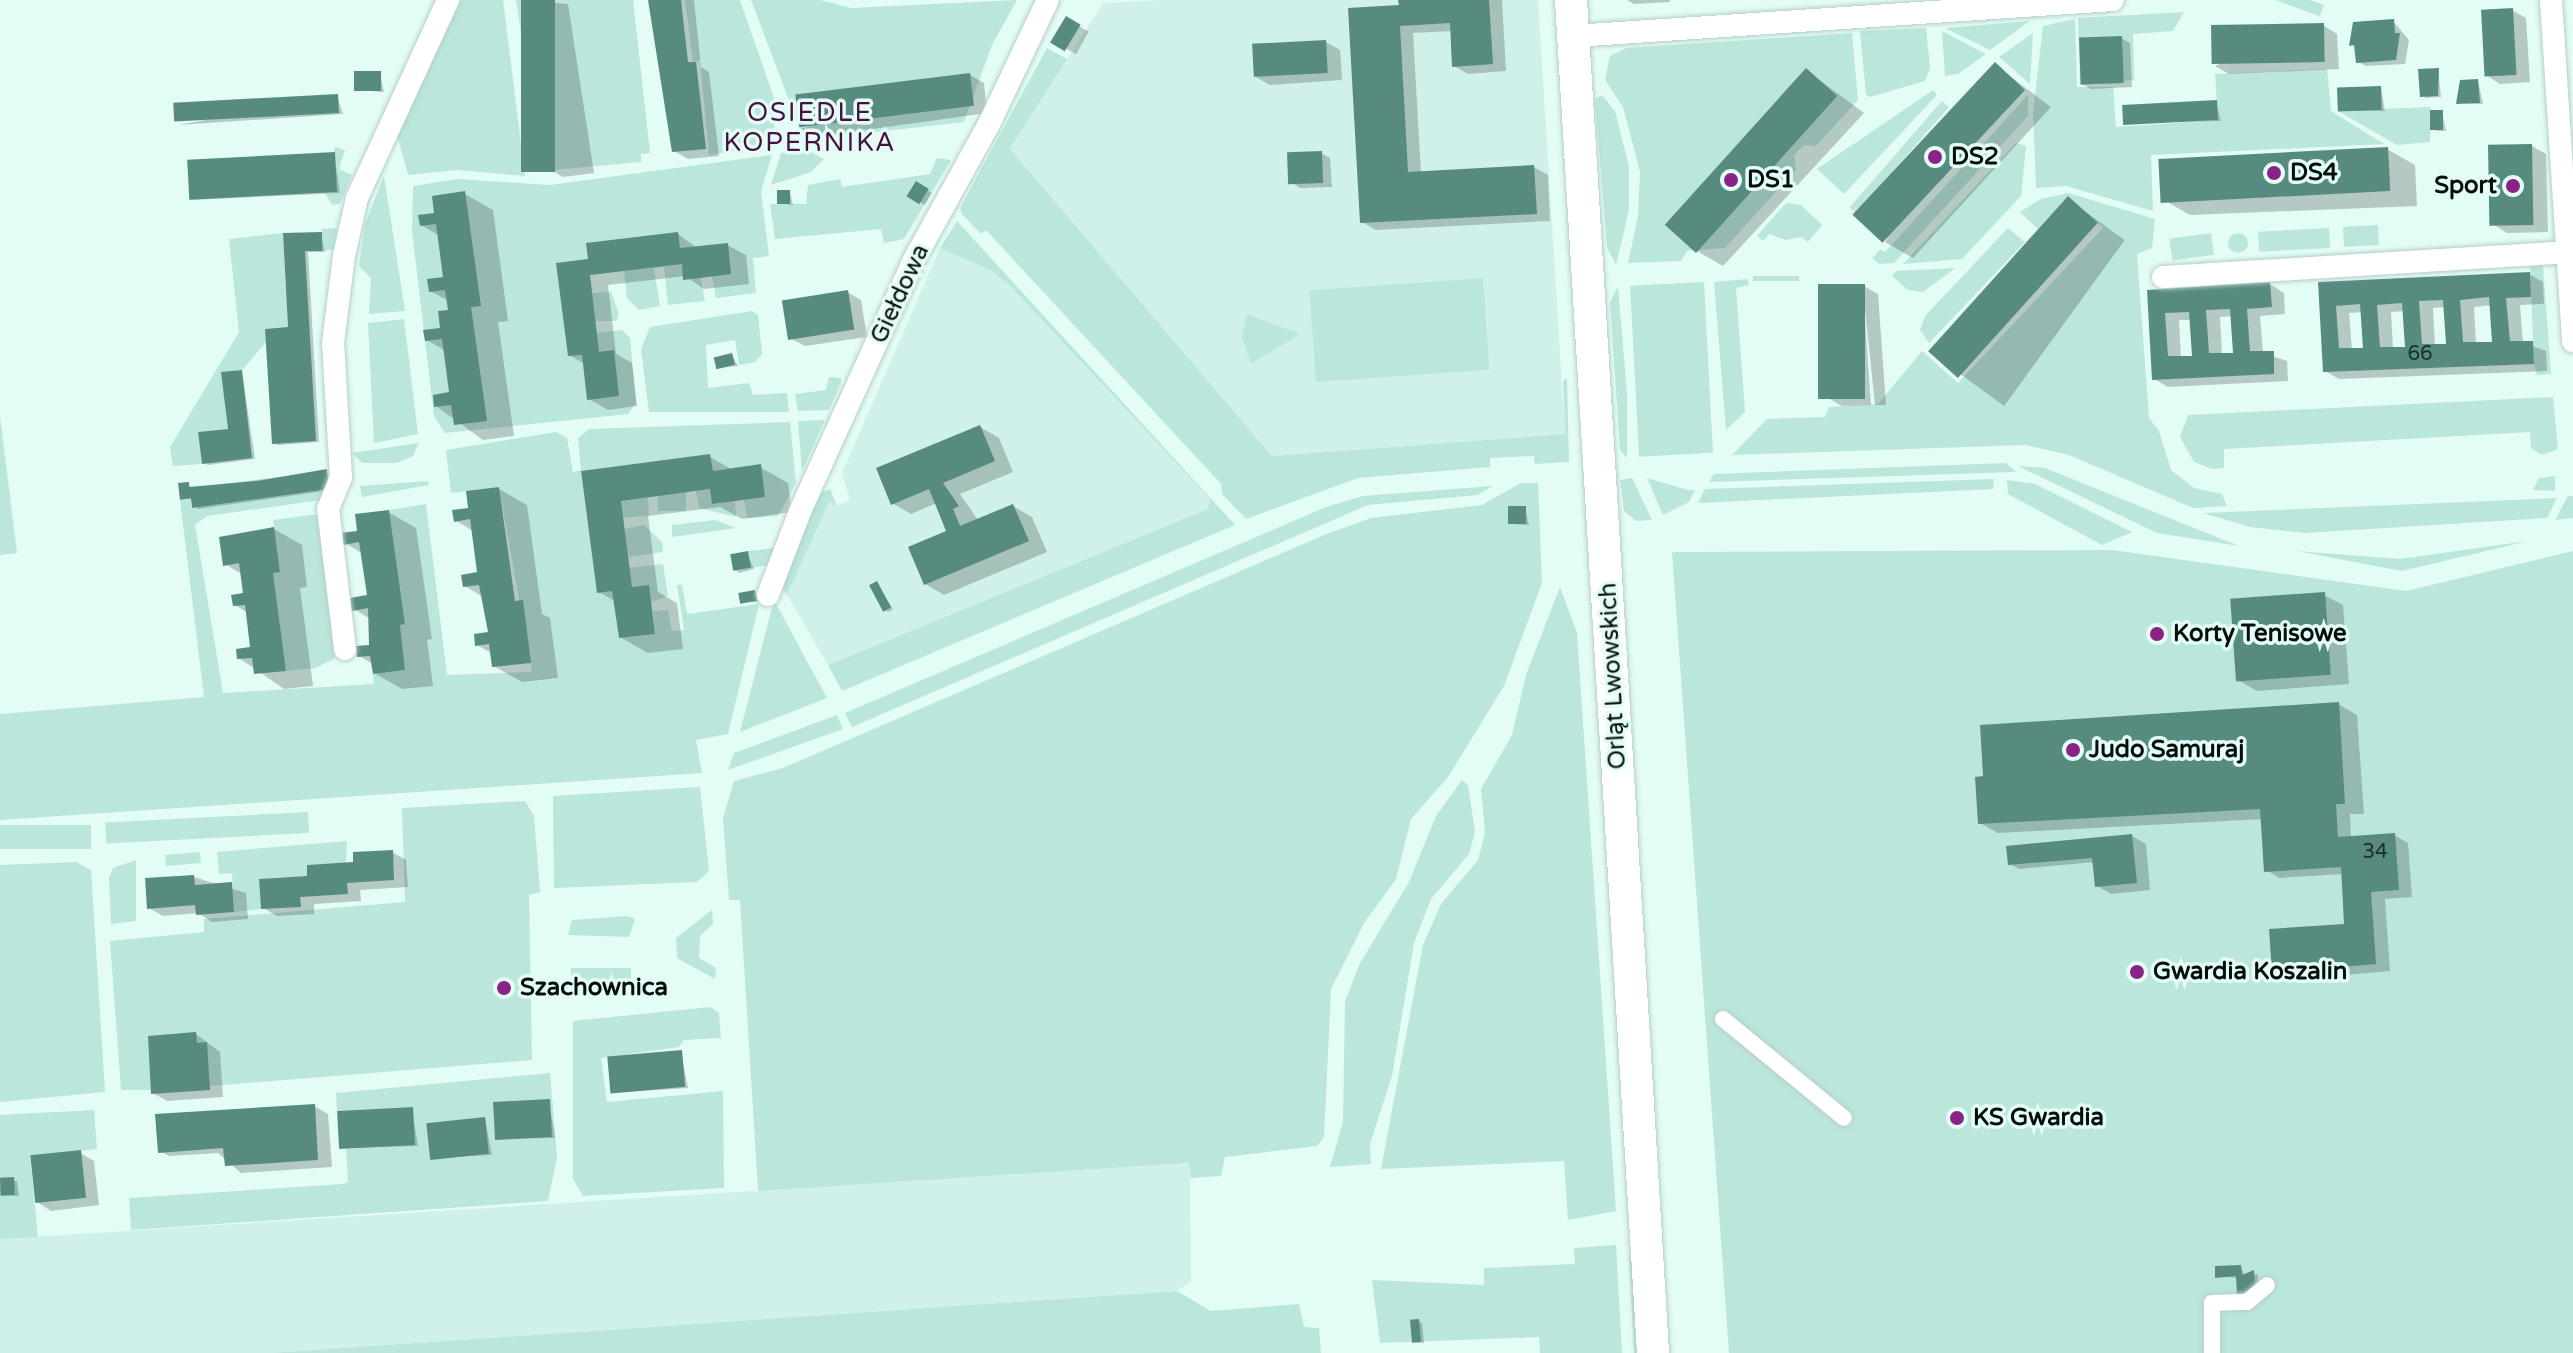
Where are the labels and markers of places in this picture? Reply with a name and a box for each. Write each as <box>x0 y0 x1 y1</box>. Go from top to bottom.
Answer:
place label: DS2 <box>1951 143 1999 171</box>
marker: DS2 <box>1926 148 1944 166</box>
place label: DS4 <box>2290 159 2338 187</box>
marker: DS4 <box>2265 164 2283 182</box>
place label: DS1 <box>1747 166 1795 194</box>
marker: DS1 <box>1722 171 1740 189</box>
place label: Sport <box>2434 172 2497 200</box>
marker: Sport <box>2504 177 2522 195</box>
place label: Korty Tenisowe <box>2173 620 2347 648</box>
marker: Korty Tenisowe <box>2148 625 2166 643</box>
place label: Judo Samuraj <box>2089 736 2244 764</box>
marker: Judo Samuraj <box>2064 741 2082 759</box>
place label: Gwardia Koszalin <box>2153 958 2347 986</box>
marker: Gwardia Koszalin <box>2128 963 2146 981</box>
place label: Szachownica <box>520 974 668 1002</box>
marker: Szachownica <box>495 979 513 997</box>
place label: KS Gwardia <box>1973 1104 2104 1132</box>
marker: KS Gwardia <box>1948 1109 1966 1127</box>

